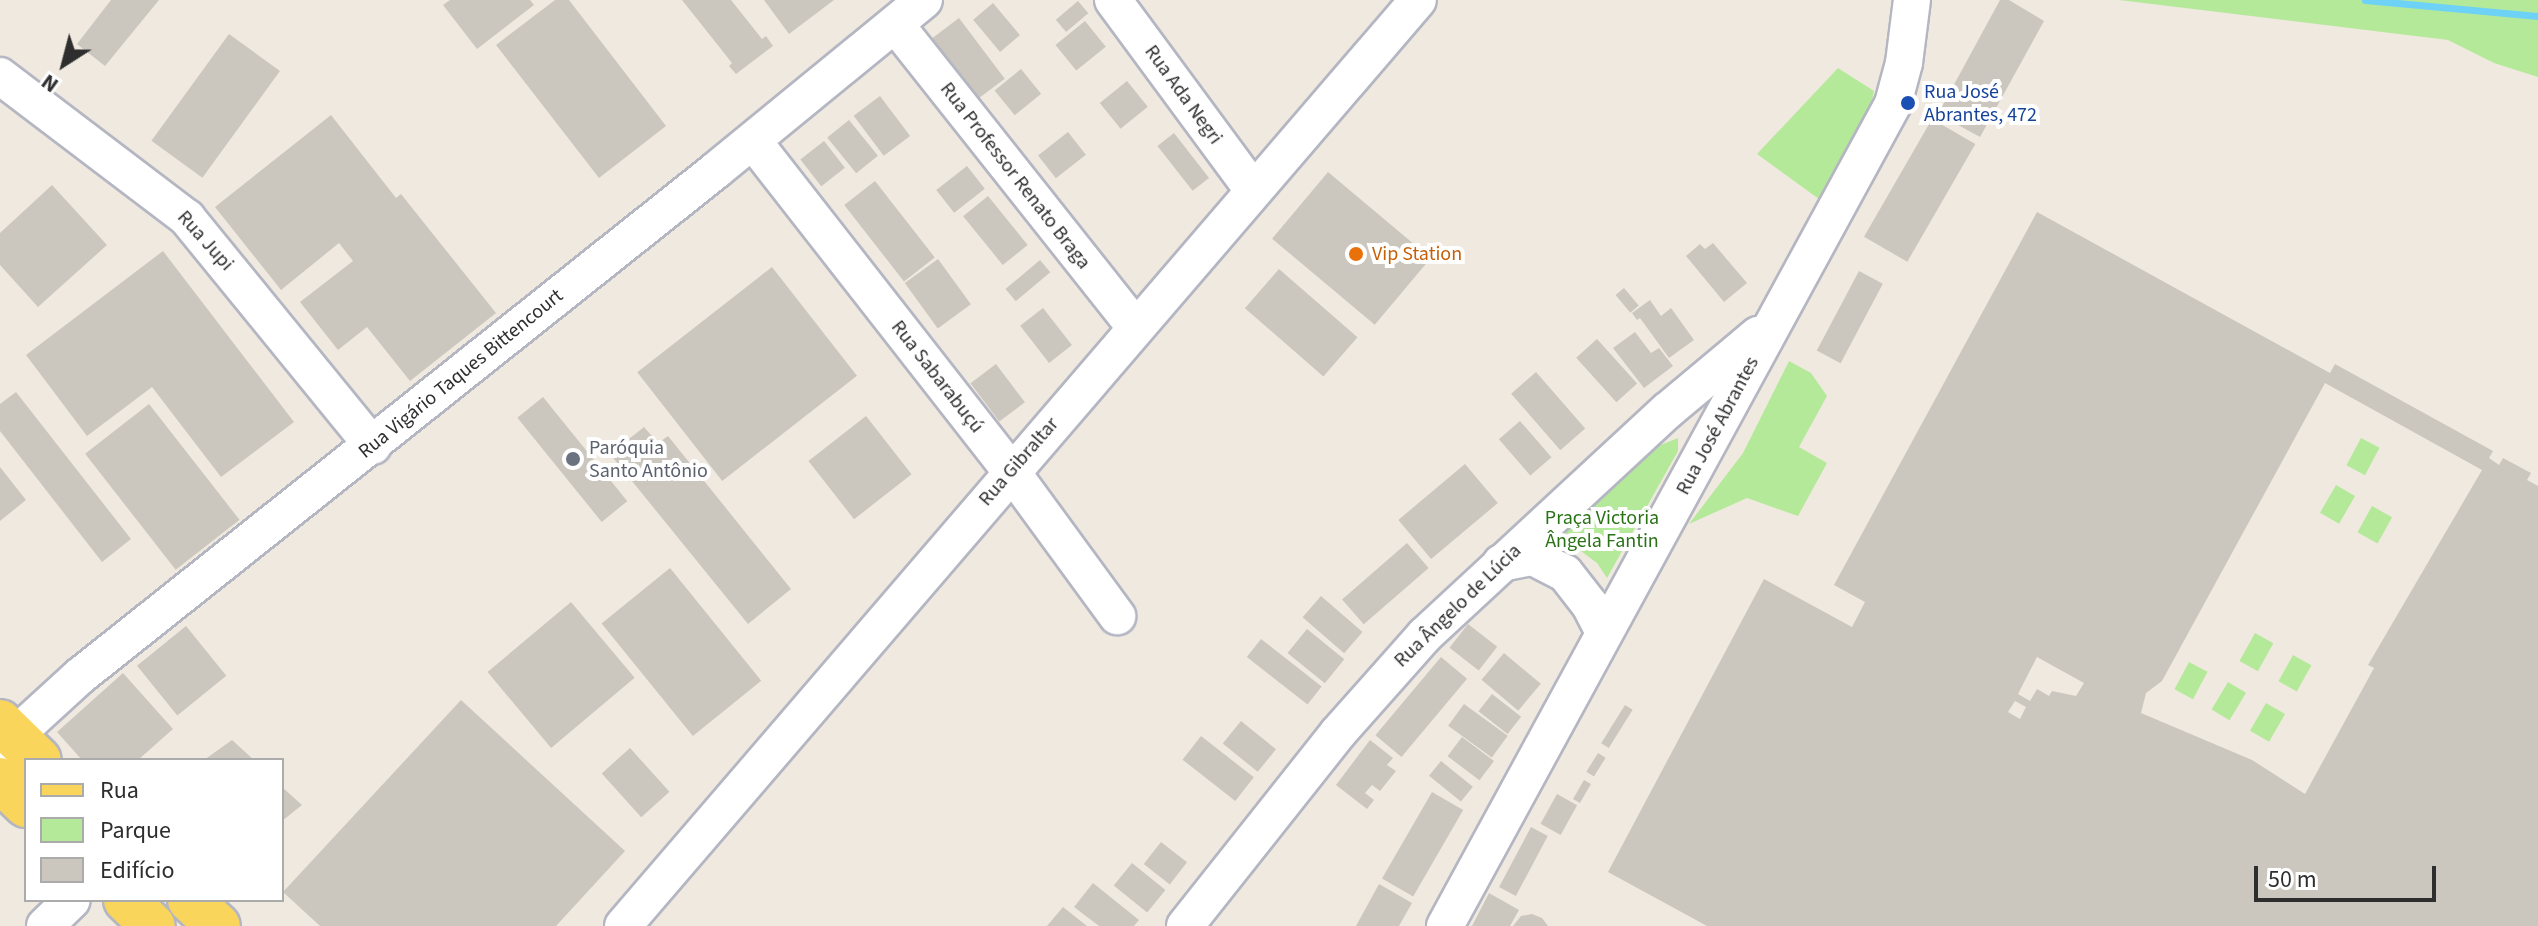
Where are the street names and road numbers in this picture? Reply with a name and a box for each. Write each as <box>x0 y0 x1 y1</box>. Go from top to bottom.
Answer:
street label: Rua Ada Negri <box>1139 41 1227 149</box>
street label: Rua Professor Renato Braga <box>935 78 1095 274</box>
street label: Rua Jupi <box>172 206 238 276</box>
street label: Rua Vigário Taques Bittencourt <box>354 284 568 464</box>
street label: Rua Sabarabuçú <box>886 316 988 438</box>
street label: Rua José Abrantes <box>1671 353 1765 499</box>
street label: Rua Gibraltar <box>974 413 1064 511</box>
street label: Rua Ângelo de Lúcia <box>1389 539 1527 673</box>

